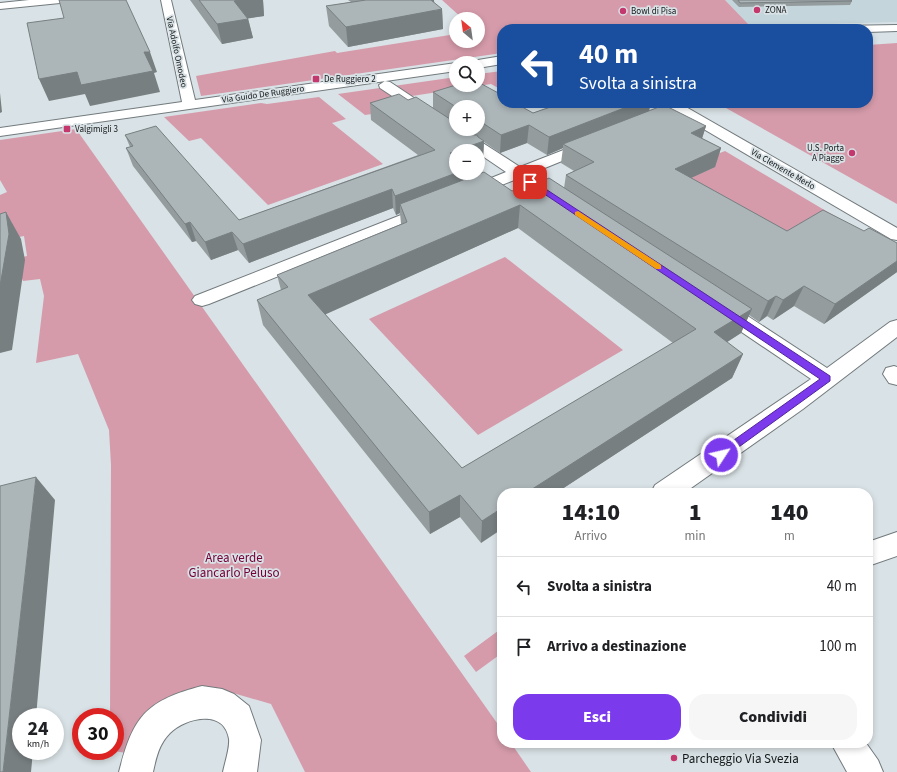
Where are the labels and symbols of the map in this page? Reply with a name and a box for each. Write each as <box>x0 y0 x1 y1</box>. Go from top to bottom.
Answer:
place label: ZONA <box>765 4 786 17</box>
place label: Bowl di Pisa <box>631 5 676 18</box>
marker: ZONA <box>752 5 762 15</box>
marker: Bowl di Pisa <box>618 6 628 16</box>
north arrow <box>449 12 485 48</box>
street label: Via Adolfo Omodeo <box>163 15 190 89</box>
place label: De Ruggiero 2 <box>324 73 376 86</box>
marker: De Ruggiero 2 <box>311 74 321 84</box>
street label: Via Guido De Ruggiero <box>221 82 305 107</box>
place label: Valgimigli 3 <box>75 123 119 136</box>
marker: Valgimigli 3 <box>62 124 72 134</box>
place label: U.S. Porta A Piagge <box>807 142 845 165</box>
street label: Via Clemente Merlo <box>748 146 817 193</box>
marker: U.S. Porta A Piagge <box>847 148 857 158</box>
pin <box>513 165 547 199</box>
position arrow <box>700 434 742 476</box>
park label: Area verde Giancarlo Peluso <box>188 549 280 582</box>
speed limit sign: 30 <box>72 708 124 760</box>
place label: Parcheggio Via Svezia <box>682 750 799 768</box>
marker: Parcheggio Via Svezia <box>669 753 679 763</box>

